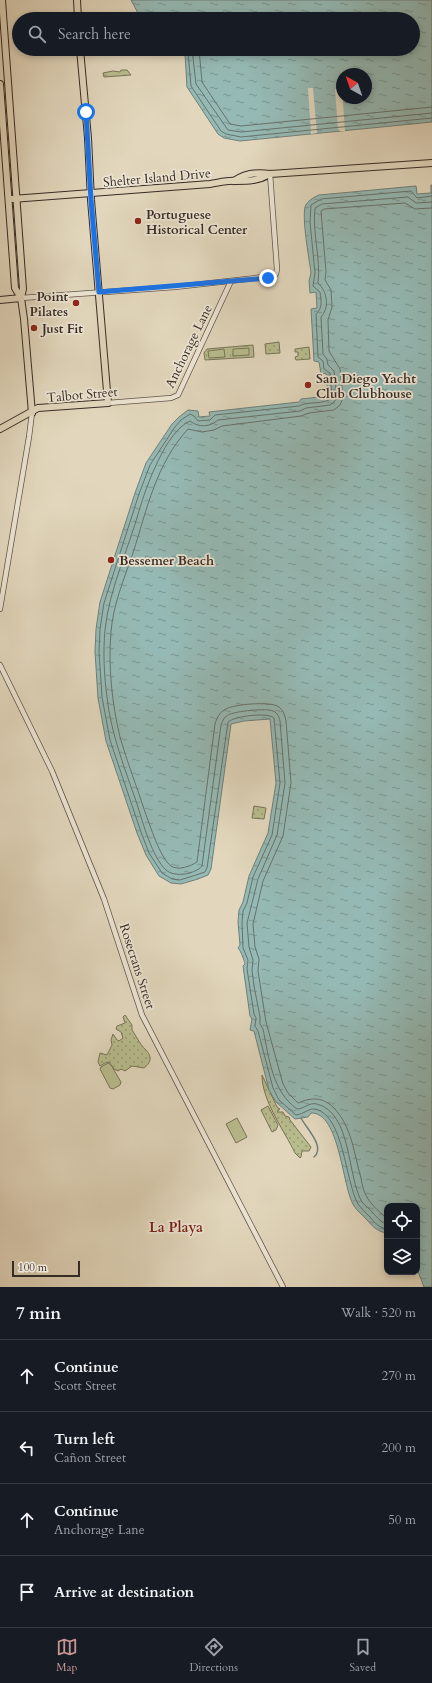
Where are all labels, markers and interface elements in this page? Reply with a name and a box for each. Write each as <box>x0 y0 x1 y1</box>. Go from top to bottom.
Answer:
search box <box>12 12 420 56</box>
icon: search <box>26 23 48 45</box>
text: Search here <box>58 24 131 44</box>
north arrow <box>336 68 372 104</box>
route start <box>77 103 95 121</box>
street label: Shelter Island Drive <box>102 164 212 192</box>
place label: Portuguese Historical Center <box>146 206 248 239</box>
marker: Portuguese Historical Center <box>133 216 143 226</box>
route end <box>259 269 277 287</box>
place label: Point Pilates <box>30 288 68 321</box>
marker: Point Pilates <box>71 298 81 308</box>
street label: Anchorage Lane <box>161 302 217 391</box>
place label: Just Fit <box>40 320 83 338</box>
marker: Just Fit <box>29 323 39 333</box>
place label: San Diego Yacht Club Clubhouse <box>316 370 416 403</box>
marker: San Diego Yacht Club Clubhouse <box>303 380 313 390</box>
street label: Talbot Street <box>46 383 118 407</box>
place label: Bessemer Beach <box>119 552 214 570</box>
marker: Bessemer Beach <box>106 555 116 565</box>
street label: Rosecrans Street <box>115 921 159 1011</box>
map controls <box>384 1203 420 1275</box>
button: locate <box>384 1203 420 1239</box>
district label: La Playa <box>149 1218 203 1237</box>
button: layers <box>384 1239 420 1275</box>
scale bar <box>12 1259 80 1278</box>
text: 100 m <box>18 1260 47 1275</box>
text: 7 min <box>16 1302 61 1325</box>
text: Walk · 520 m <box>341 1304 416 1322</box>
text: Continue <box>54 1357 119 1377</box>
icon: ahead <box>16 1365 38 1387</box>
text: 270 m <box>382 1367 416 1385</box>
text: Scott Street <box>54 1377 116 1395</box>
text: Turn left <box>54 1429 115 1449</box>
icon: left <box>16 1437 38 1459</box>
text: 200 m <box>382 1439 416 1457</box>
text: Cañon Street <box>54 1449 126 1467</box>
text: Continue <box>54 1501 119 1521</box>
icon: ahead <box>16 1509 38 1531</box>
text: 50 m <box>388 1511 416 1529</box>
text: Anchorage Lane <box>54 1521 145 1539</box>
icon: arrive <box>16 1581 38 1603</box>
text: Arrive at destination <box>54 1582 194 1602</box>
tab: Map <box>56 1636 78 1675</box>
tab: Directions <box>189 1636 238 1675</box>
tab: Saved <box>350 1636 376 1675</box>

